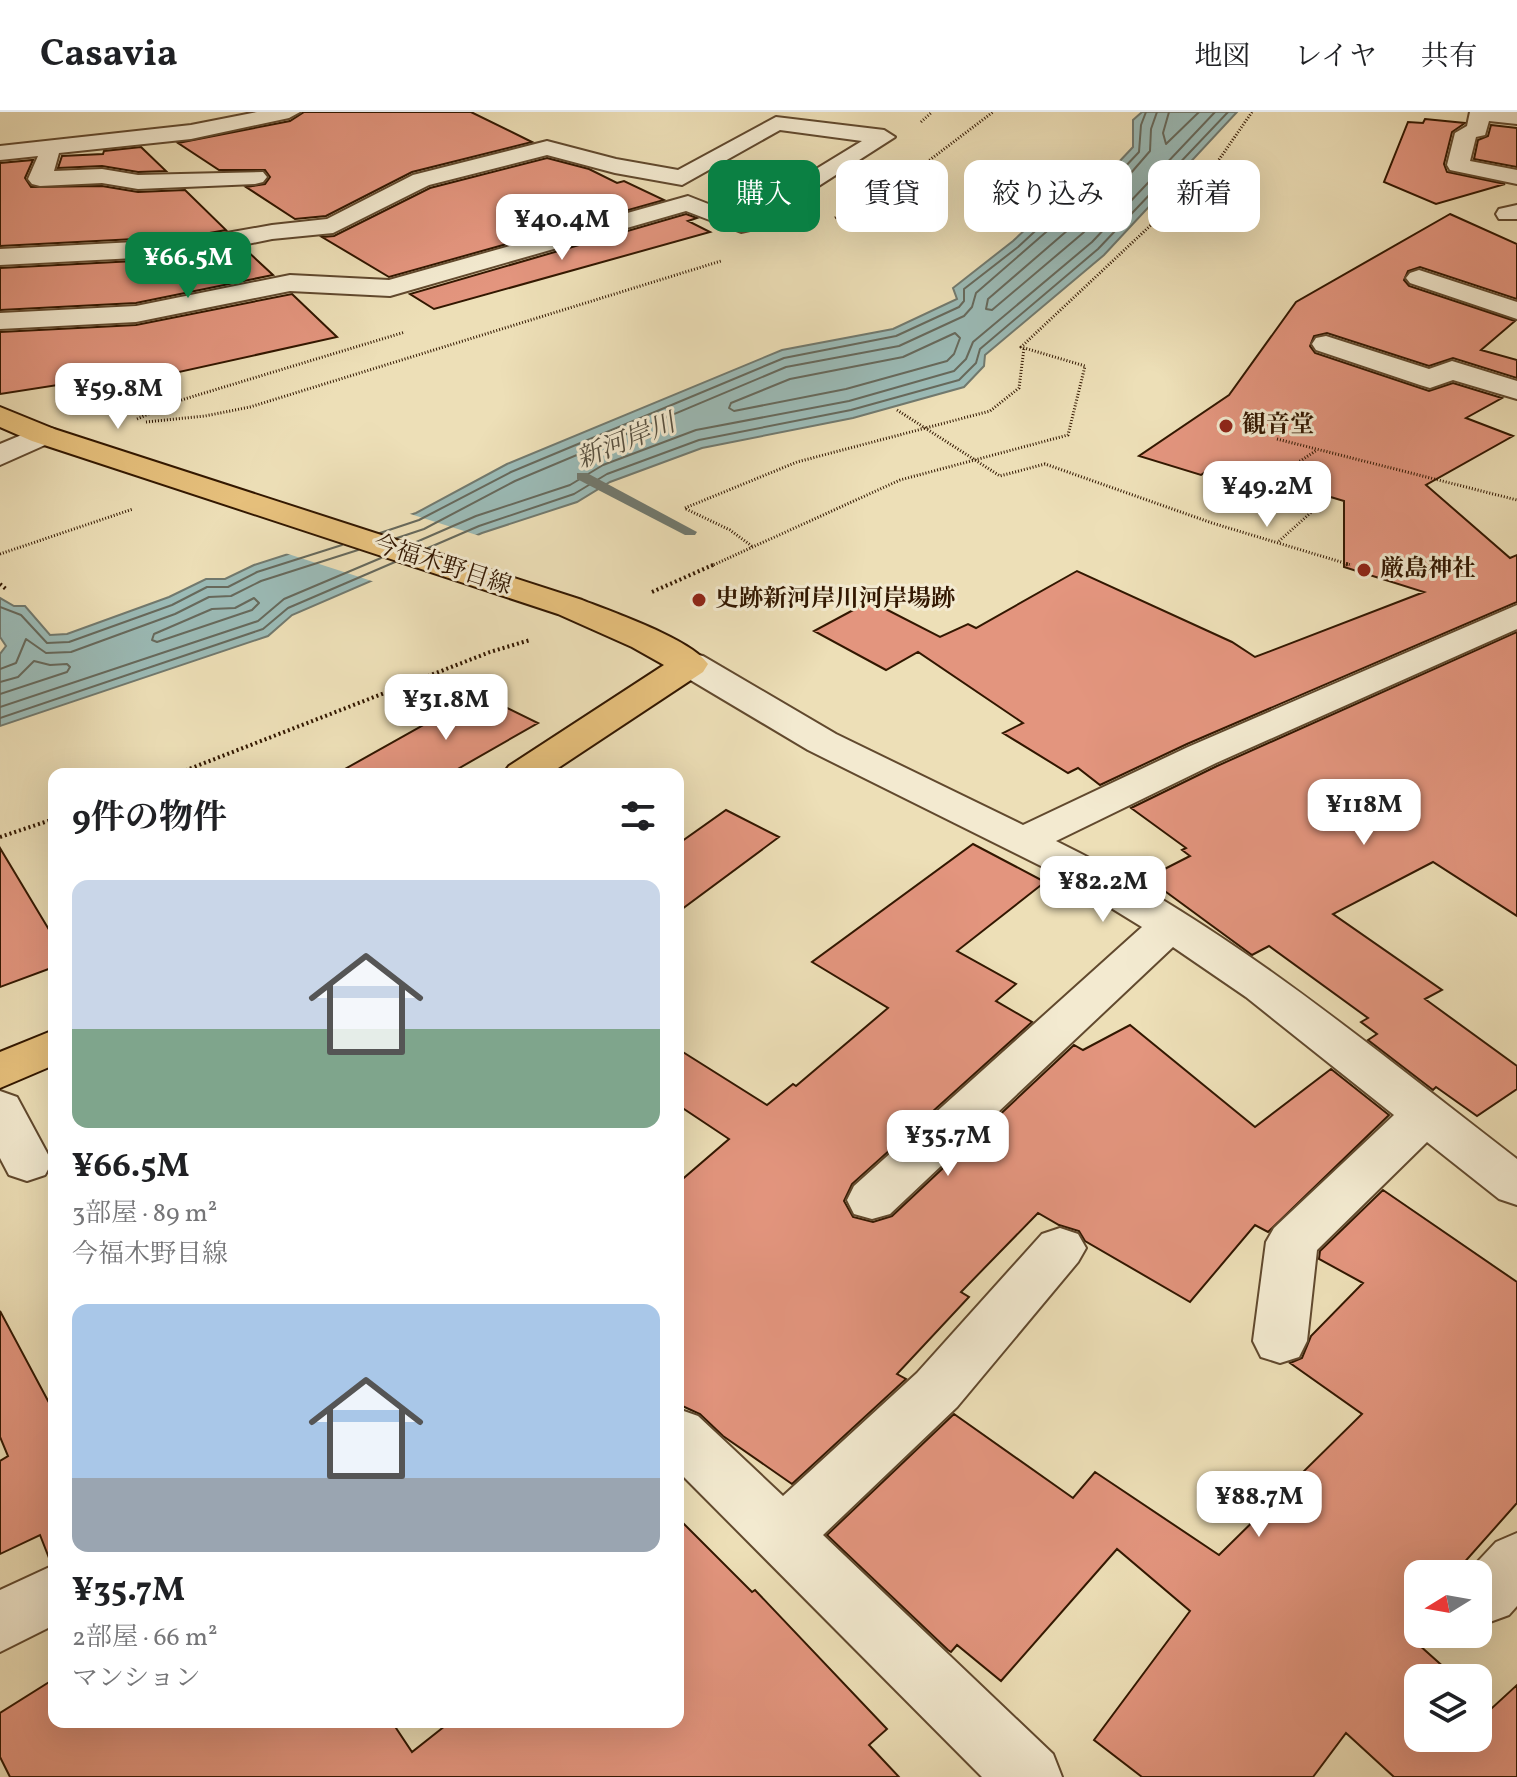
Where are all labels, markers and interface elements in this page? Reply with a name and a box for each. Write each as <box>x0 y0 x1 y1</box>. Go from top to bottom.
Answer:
text: Casavia <box>40 29 178 82</box>
text: 地図 <box>1194 38 1250 77</box>
text: レイヤ <box>1294 38 1377 77</box>
text: 共有 <box>1421 38 1477 77</box>
chip: 購入 <box>708 160 820 232</box>
chip: 賃貸 <box>836 160 948 232</box>
chip: 絞り込み <box>964 160 1132 232</box>
chip: 新着 <box>1148 160 1260 232</box>
pin: ¥40.4M <box>497 194 627 262</box>
text: ¥40.4M <box>514 202 610 238</box>
pin: ¥66.5M <box>123 232 253 300</box>
text: ¥66.5M <box>143 240 233 276</box>
pin: ¥59.8M <box>53 363 183 431</box>
text: ¥59.8M <box>73 371 163 407</box>
water label: 新河岸川 <box>571 405 684 478</box>
place label: 観音堂 <box>1242 409 1314 443</box>
marker: 観音堂 <box>1217 417 1235 435</box>
pin: ¥49.2M <box>1202 461 1332 529</box>
text: ¥49.2M <box>1221 469 1313 505</box>
street label: 今福木野目線 <box>368 528 516 604</box>
place label: 厳島神社 <box>1380 553 1476 587</box>
marker: 厳島神社 <box>1355 561 1373 579</box>
place label: 史跡新河岸川河岸場跡 <box>715 583 955 617</box>
marker: 史跡新河岸川河岸場跡 <box>690 591 708 609</box>
pin: ¥31.8M <box>381 674 511 742</box>
text: ¥31.8M <box>403 682 489 718</box>
pin: ¥118M <box>1308 779 1420 847</box>
text: ¥118M <box>1326 787 1402 823</box>
icon: filters <box>616 794 660 838</box>
text: 9件の物件 <box>72 796 227 843</box>
pin: ¥82.2M <box>1038 856 1168 924</box>
text: ¥82.2M <box>1058 864 1148 900</box>
icon: home <box>294 932 438 1076</box>
pin: ¥35.7M <box>883 1110 1013 1178</box>
text: ¥35.7M <box>905 1118 991 1154</box>
text: ¥66.5M <box>72 1144 189 1191</box>
text: 3部屋 · 89 m² <box>72 1196 217 1232</box>
text: 今福木野目線 <box>72 1237 228 1273</box>
icon: home <box>294 1356 438 1500</box>
pin: ¥88.7M <box>1194 1471 1324 1539</box>
text: ¥88.7M <box>1215 1479 1303 1515</box>
north arrow <box>1404 1560 1492 1648</box>
map controls <box>1404 1560 1492 1752</box>
text: ¥35.7M <box>72 1568 185 1615</box>
text: 2部屋 · 66 m² <box>72 1620 218 1656</box>
text: マンション <box>72 1661 201 1697</box>
button: layers <box>1404 1664 1492 1752</box>

